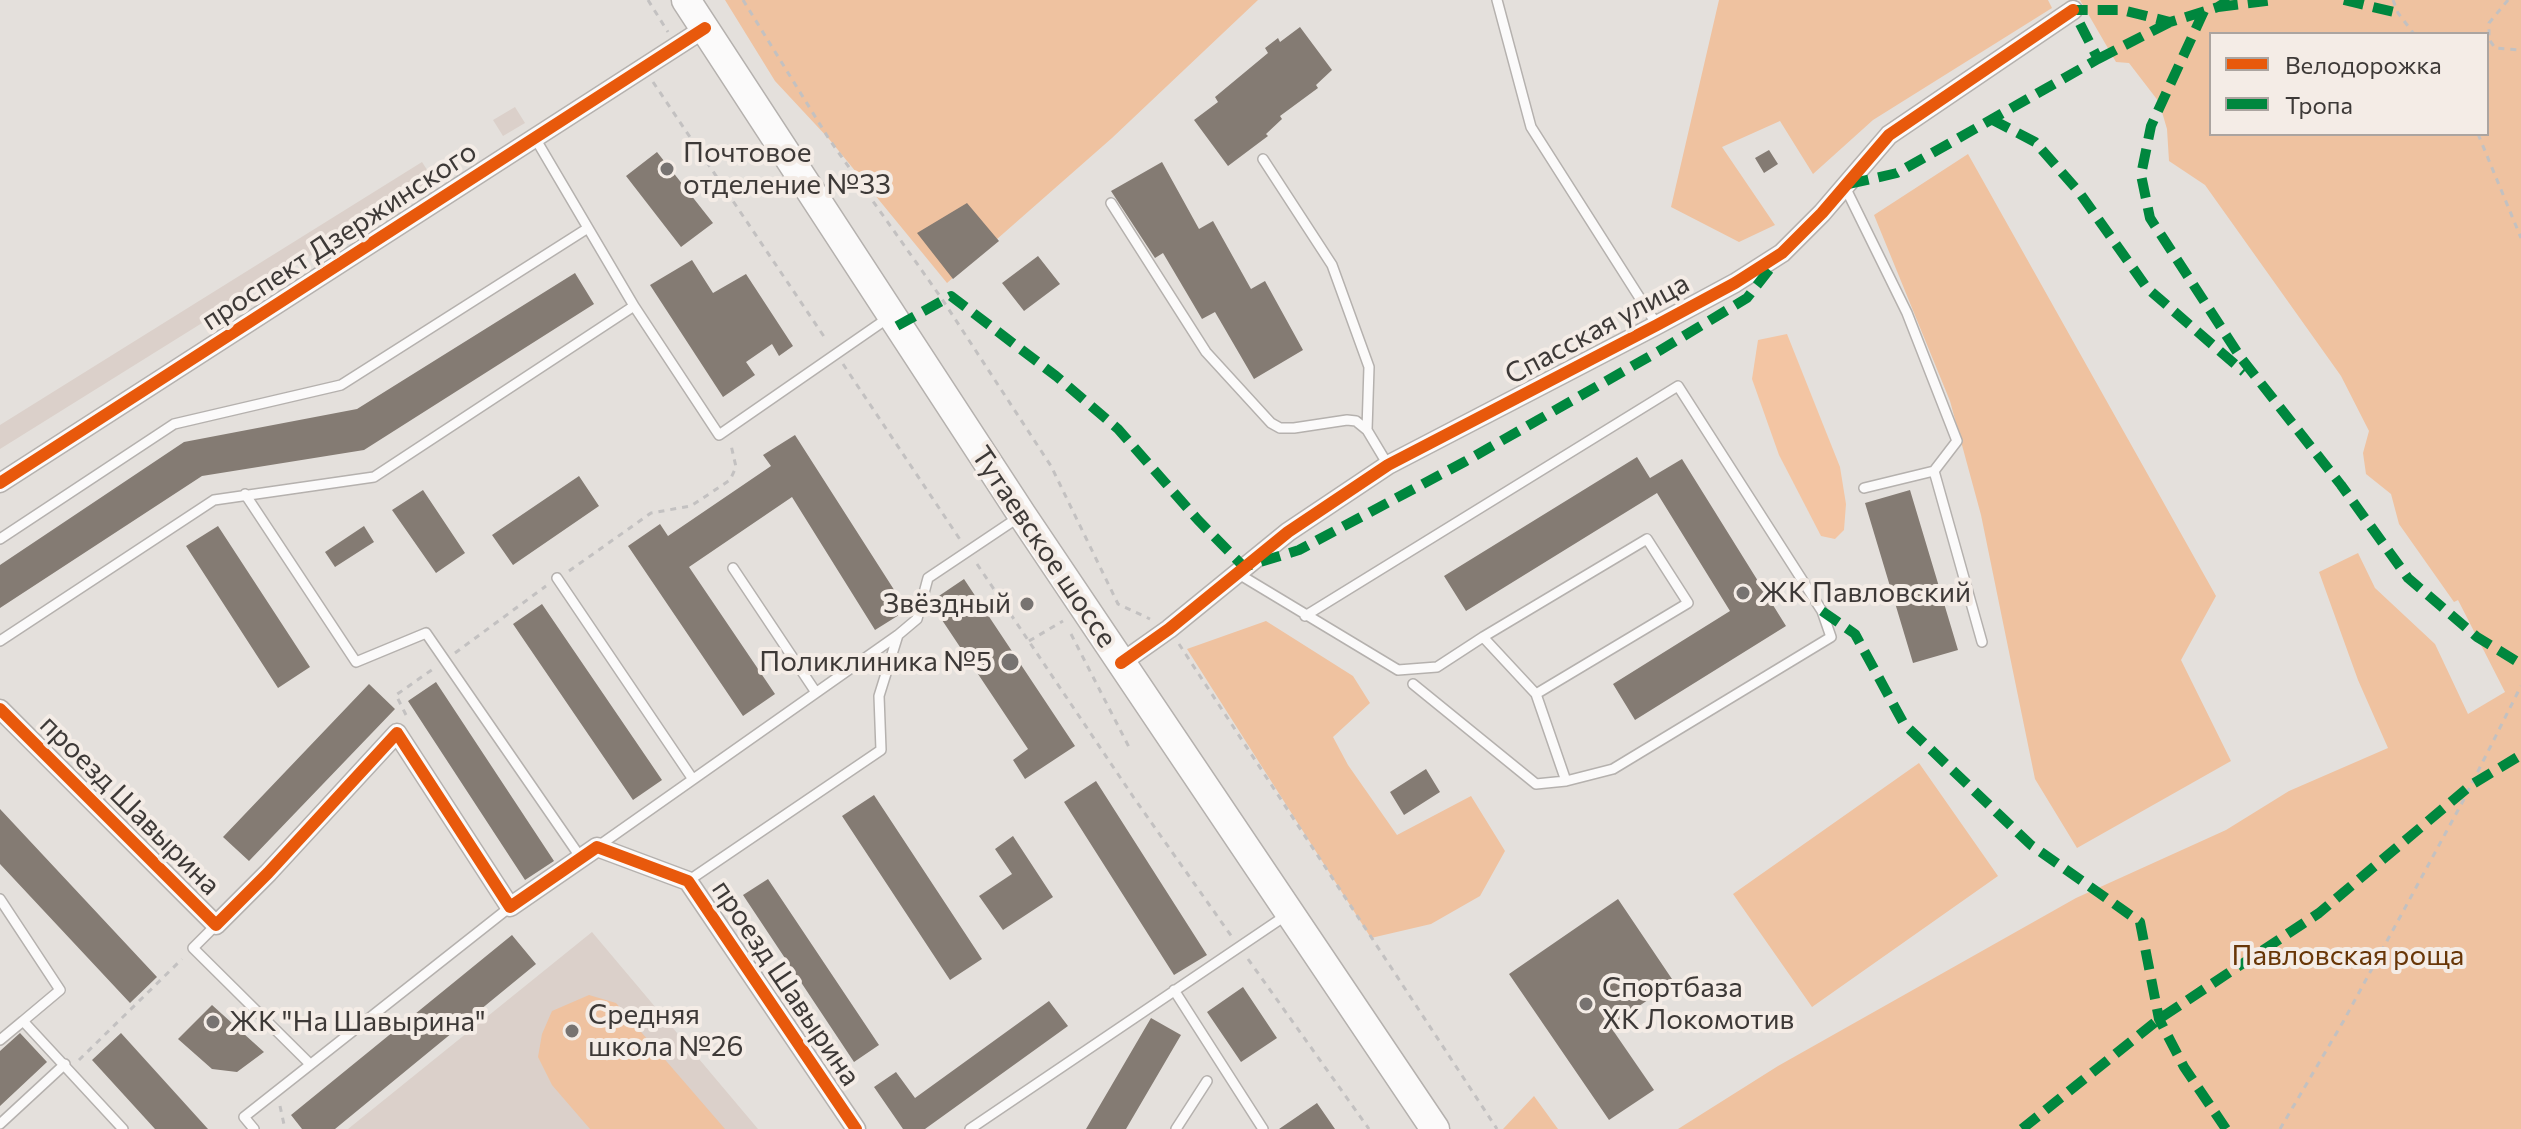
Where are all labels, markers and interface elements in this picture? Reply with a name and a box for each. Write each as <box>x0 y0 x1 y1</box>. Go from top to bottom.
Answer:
legend <box>2209 32 2489 136</box>
text: Велодорожка <box>2285 50 2442 79</box>
text: Тропа <box>2285 90 2353 119</box>
street label: проспект Дзержинского <box>195 134 483 338</box>
place label: Почтовое отделение №33 <box>683 136 891 202</box>
marker: Почтовое отделение №33 <box>658 160 676 178</box>
street label: Спасская улица <box>1499 266 1695 392</box>
street label: Тутаевское шоссе <box>964 440 1124 654</box>
place label: ЖК Павловский <box>1759 576 1971 610</box>
marker: ЖК Павловский <box>1734 584 1752 602</box>
place label: Звёздный <box>883 587 1011 621</box>
marker: Звёздный <box>1018 595 1036 613</box>
place label: Поликлиника №5 <box>759 645 992 679</box>
marker: Поликлиника №5 <box>999 651 1021 673</box>
street label: проезд Шавырина <box>33 708 227 902</box>
street label: проезд Шавырина <box>705 874 867 1092</box>
park label: Павловская роща <box>2232 939 2464 973</box>
place label: Спортбаза ХК Локомотив <box>1602 971 1794 1037</box>
marker: Спортбаза ХК Локомотив <box>1577 995 1595 1013</box>
place label: Средняя школа №26 <box>588 998 743 1064</box>
place label: ЖК "На Шавырина" <box>229 1005 486 1039</box>
marker: ЖК "На Шавырина" <box>204 1013 222 1031</box>
marker: Средняя школа №26 <box>563 1022 581 1040</box>

